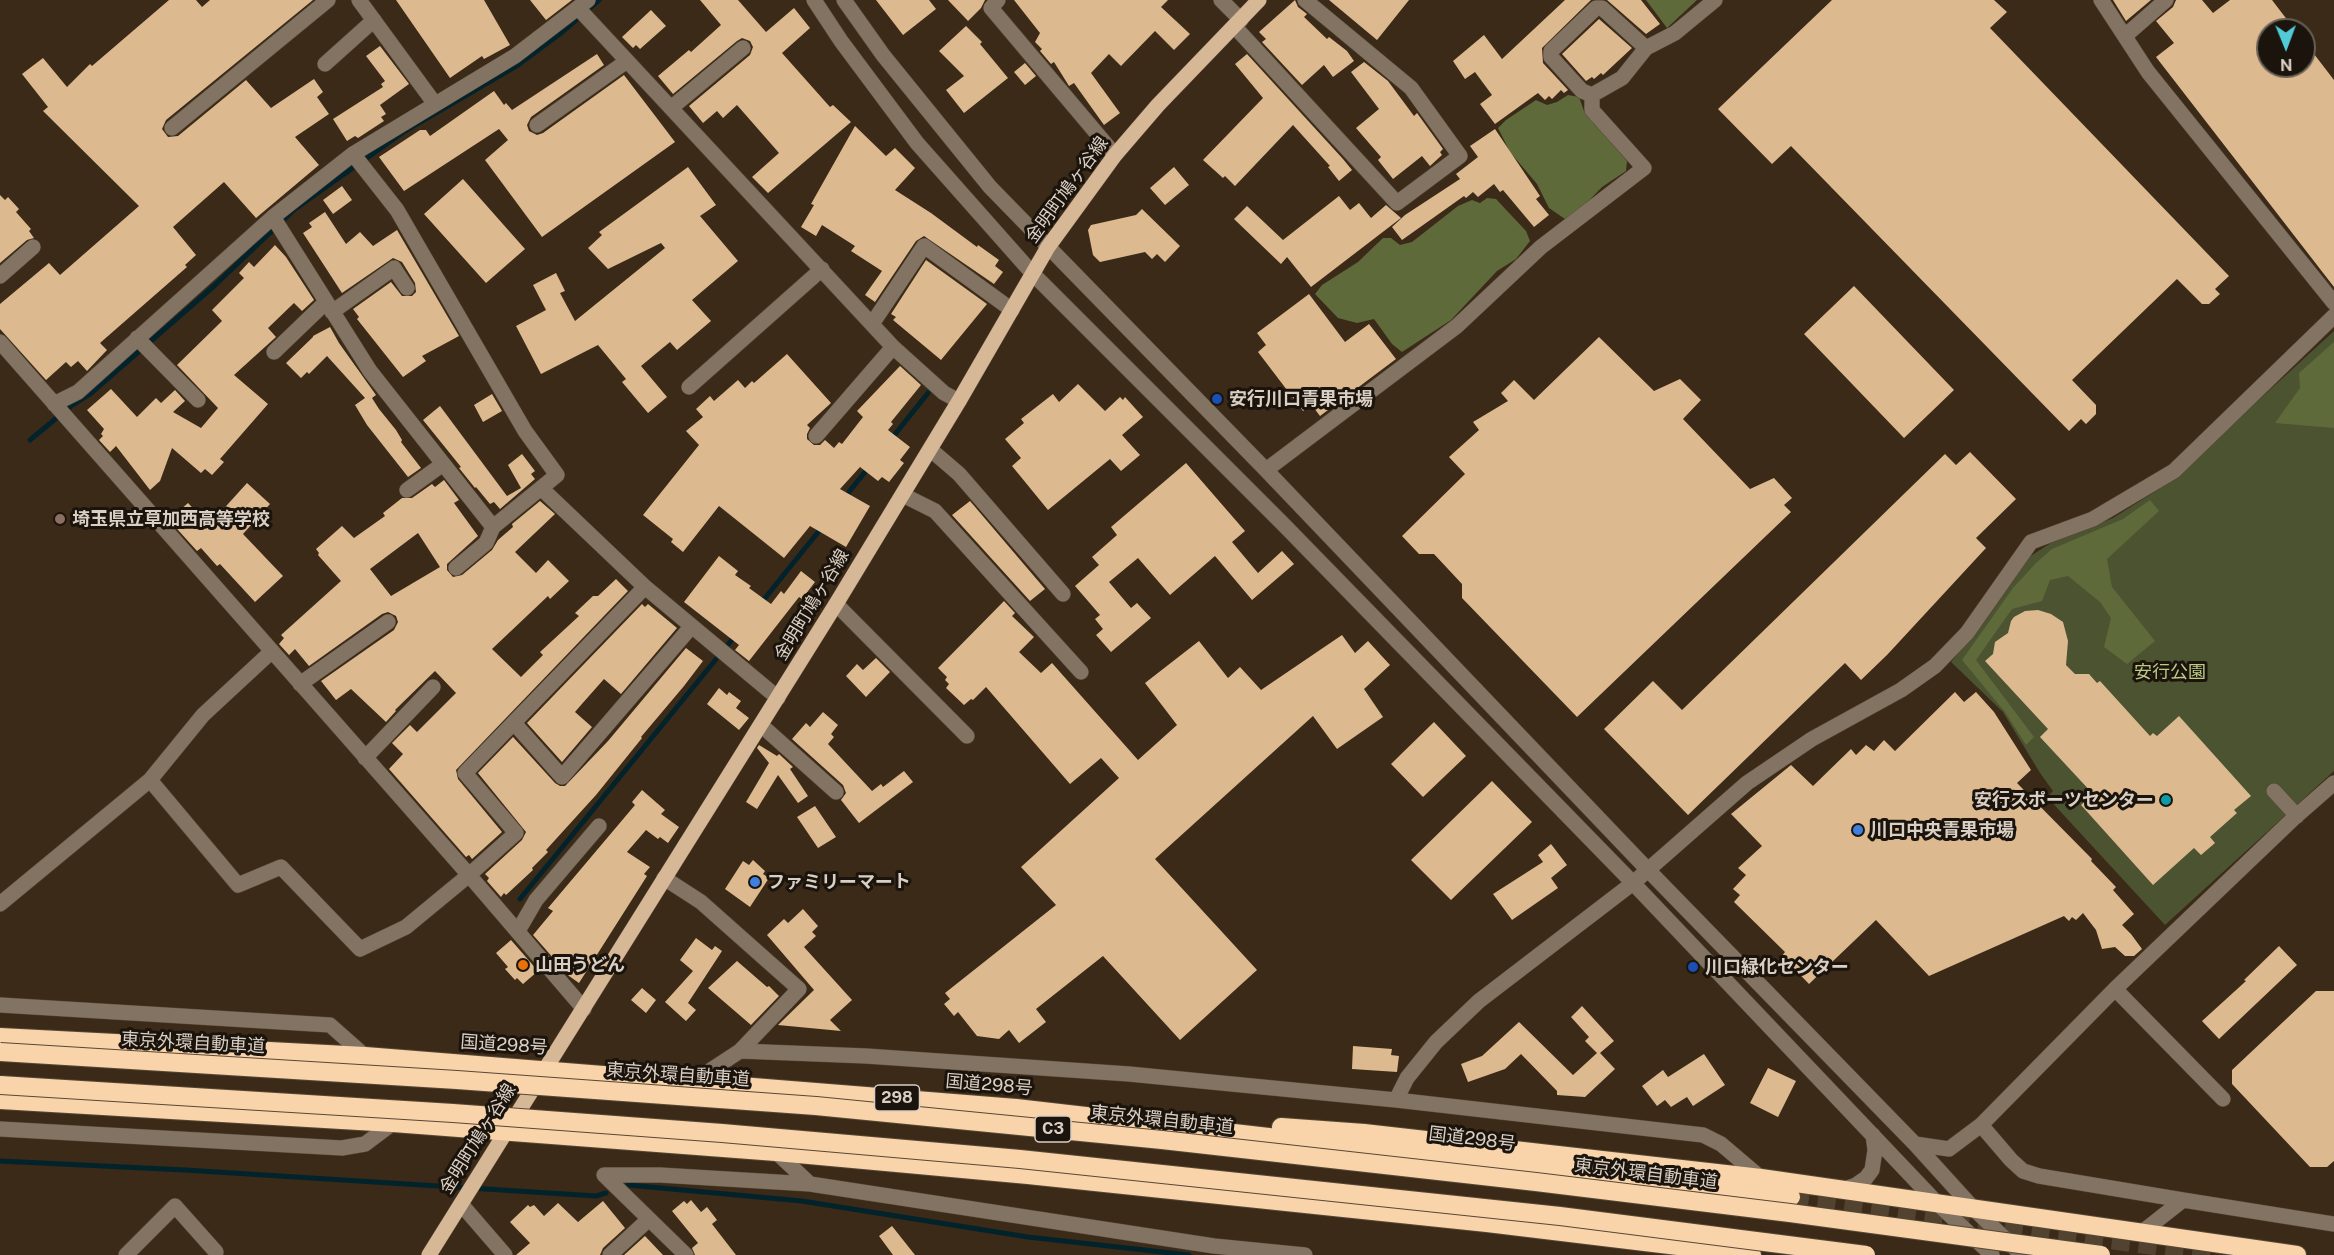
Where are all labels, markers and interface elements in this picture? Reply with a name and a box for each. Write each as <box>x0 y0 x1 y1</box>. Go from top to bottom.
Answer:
north arrow <box>2256 18 2316 78</box>
text: N <box>2280 55 2293 74</box>
street label: 金明町鳩ヶ谷線 <box>1021 133 1113 247</box>
place label: 安行川口青果市場 <box>1229 388 1373 410</box>
marker: 安行川口青果市場 <box>1210 392 1224 406</box>
place label: 埼玉県立草加西高等学校 <box>72 508 270 530</box>
marker: 埼玉県立草加西高等学校 <box>53 512 67 526</box>
street label: 金明町鳩ヶ谷線 <box>770 545 854 665</box>
park label: 安行公園 <box>2134 661 2206 683</box>
place label: 安行スポーツセンター <box>1974 789 2154 811</box>
marker: 安行スポーツセンター <box>2159 793 2173 807</box>
place label: 川口中央青果市場 <box>1870 819 2014 841</box>
marker: 川口中央青果市場 <box>1851 823 1865 837</box>
place label: ファミリーマート <box>767 871 911 893</box>
marker: ファミリーマート <box>748 875 762 889</box>
place label: 山田うどん <box>535 954 625 976</box>
place label: 川口緑化センター <box>1705 956 1849 978</box>
marker: 山田うどん <box>516 958 530 972</box>
marker: 川口緑化センター <box>1686 960 1700 974</box>
street label: 東京外環自動車道 <box>121 1028 265 1058</box>
street label: 国道298号 <box>460 1031 548 1059</box>
street label: 東京外環自動車道 <box>605 1059 751 1091</box>
street label: 国道298号 <box>944 1070 1034 1100</box>
street label: 金明町鳩ヶ谷線 <box>435 1080 521 1198</box>
road number: 298 <box>874 1085 920 1111</box>
street label: 東京外環自動車道 <box>1089 1102 1235 1138</box>
road number: C3 <box>1035 1116 1071 1142</box>
street label: 国道298号 <box>1427 1123 1517 1155</box>
street label: 東京外環自動車道 <box>1573 1155 1719 1193</box>

